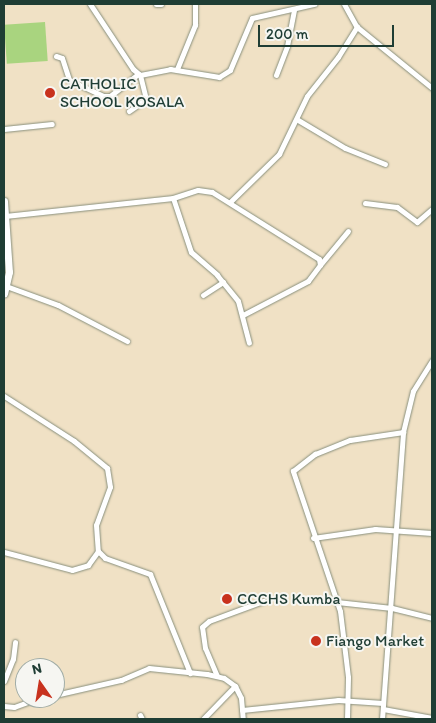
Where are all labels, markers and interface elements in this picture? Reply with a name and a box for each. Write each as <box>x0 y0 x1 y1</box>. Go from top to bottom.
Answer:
scale bar <box>261 15 397 47</box>
text: 200 m <box>266 25 308 43</box>
place label: CATHOLIC SCHOOL KOSALA <box>60 74 184 112</box>
marker: CATHOLIC SCHOOL KOSALA <box>44 87 56 99</box>
place label: CCCHS Kumba <box>237 589 340 609</box>
marker: CCCHS Kumba <box>221 593 233 605</box>
place label: Fiango Market <box>326 631 424 651</box>
marker: Fiango Market <box>310 635 322 647</box>
north arrow <box>15 658 65 708</box>
text: N <box>30 660 43 678</box>

